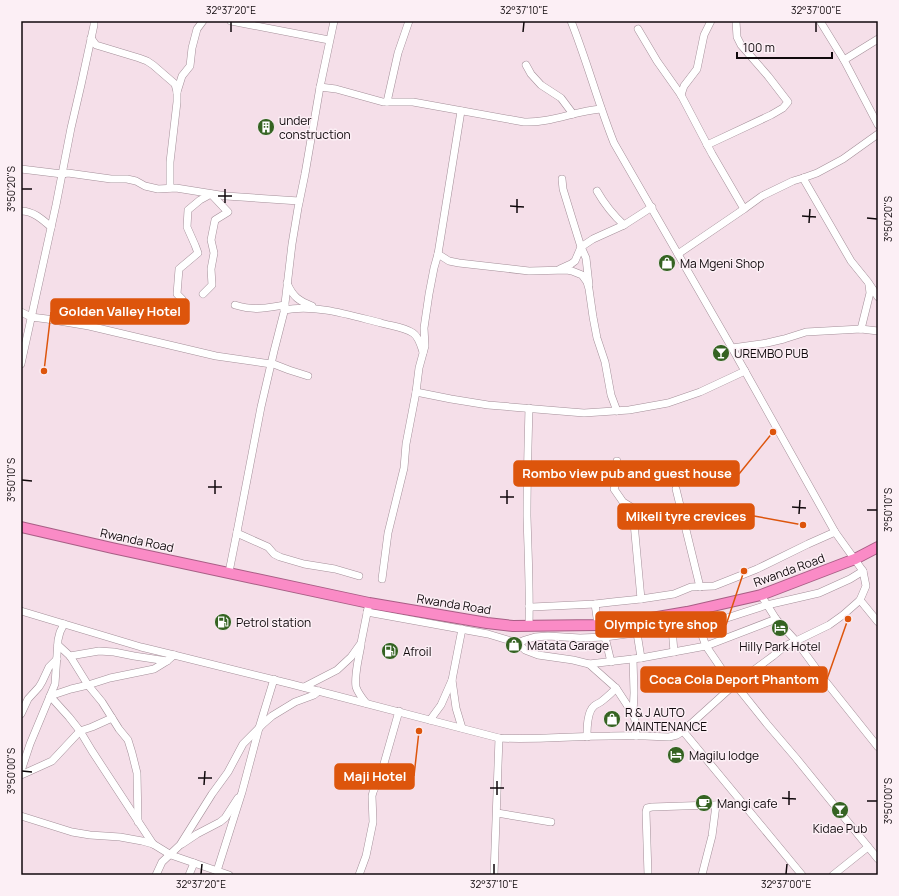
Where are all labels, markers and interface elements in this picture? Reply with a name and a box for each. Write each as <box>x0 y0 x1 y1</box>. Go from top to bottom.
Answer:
text: 32°37'20"E <box>206 3 256 17</box>
text: 32°37'10"E <box>500 3 548 17</box>
text: 32°37'00"E <box>791 3 841 17</box>
scale bar <box>737 34 832 60</box>
text: 100 m <box>743 39 775 56</box>
place label: under construction <box>279 112 351 143</box>
building icon: under construction <box>256 117 276 137</box>
text: 3°50'20"S <box>4 166 18 212</box>
text: 3°50'20"S <box>881 196 895 242</box>
shop icon: Ma Mgeni Shop <box>657 253 677 273</box>
place label: Ma Mgeni Shop <box>680 255 764 272</box>
callout: Golden Valley Hotel <box>51 299 189 324</box>
text: Golden Valley Hotel <box>59 302 181 320</box>
bar icon: UREMBO PUB <box>711 343 731 363</box>
place label: UREMBO PUB <box>734 345 808 362</box>
text: 3°50'10"S <box>4 458 18 502</box>
callout: Rombo view pub and guest house <box>514 461 739 486</box>
text: Rombo view pub and guest house <box>522 464 732 482</box>
text: 3°50'10"S <box>881 488 895 532</box>
callout: Mikeli tyre crevices <box>618 504 754 529</box>
text: Mikeli tyre crevices <box>626 507 746 525</box>
street label: Rwanda Road <box>99 524 175 556</box>
street label: Rwanda Road <box>751 549 827 591</box>
street label: Rwanda Road <box>416 590 492 618</box>
fuel station icon: Petrol station <box>213 612 233 632</box>
callout: Olympic tyre shop <box>596 612 726 637</box>
place label: Petrol station <box>236 614 311 631</box>
text: Olympic tyre shop <box>604 615 718 633</box>
hotel icon: Hilly Park Hotel <box>770 618 790 638</box>
shop icon: Matata Garage <box>504 635 524 655</box>
place label: Matata Garage <box>527 637 609 654</box>
place label: Hilly Park Hotel <box>739 638 821 655</box>
fuel station icon: Afroil <box>380 641 400 661</box>
place label: Afroil <box>403 643 431 660</box>
callout: Coca Cola Deport Phantom <box>641 667 827 692</box>
text: Coca Cola Deport Phantom <box>649 670 819 688</box>
place label: R & J AUTO MAINTENANCE <box>625 704 707 735</box>
shop icon: R & J AUTO MAINTENANCE <box>602 709 622 729</box>
hotel icon: Magilu lodge <box>666 745 686 765</box>
place label: Magilu lodge <box>689 747 759 764</box>
text: 3°50'00"S <box>4 748 18 794</box>
callout: Maji Hotel <box>335 764 414 789</box>
text: Maji Hotel <box>344 767 406 785</box>
text: 3°50'00"S <box>881 778 895 824</box>
cafe icon: Mangi cafe <box>694 793 714 813</box>
place label: Mangi cafe <box>717 795 777 812</box>
bar icon: Kidae Pub <box>830 800 850 820</box>
place label: Kidae Pub <box>813 820 867 837</box>
text: 32°37'20"E <box>176 877 226 891</box>
text: 32°37'10"E <box>470 877 518 891</box>
text: 32°37'00"E <box>761 877 811 891</box>

